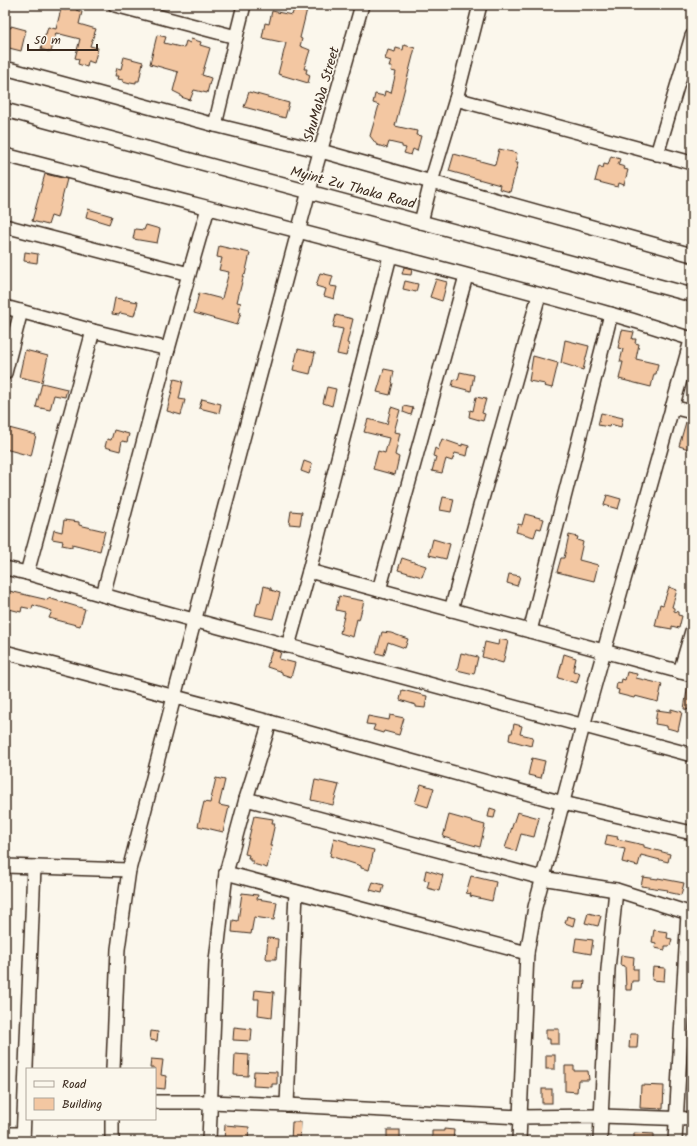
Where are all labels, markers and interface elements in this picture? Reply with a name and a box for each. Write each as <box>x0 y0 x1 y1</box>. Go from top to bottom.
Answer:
scale bar <box>28 26 97 52</box>
text: 50 m <box>34 31 61 50</box>
street label: ShuMaWa Street <box>298 44 346 144</box>
street label: Myint Zu Thaka Road <box>288 161 419 216</box>
legend <box>26 1068 156 1120</box>
text: Road <box>62 1075 87 1094</box>
text: Building <box>62 1095 102 1114</box>

